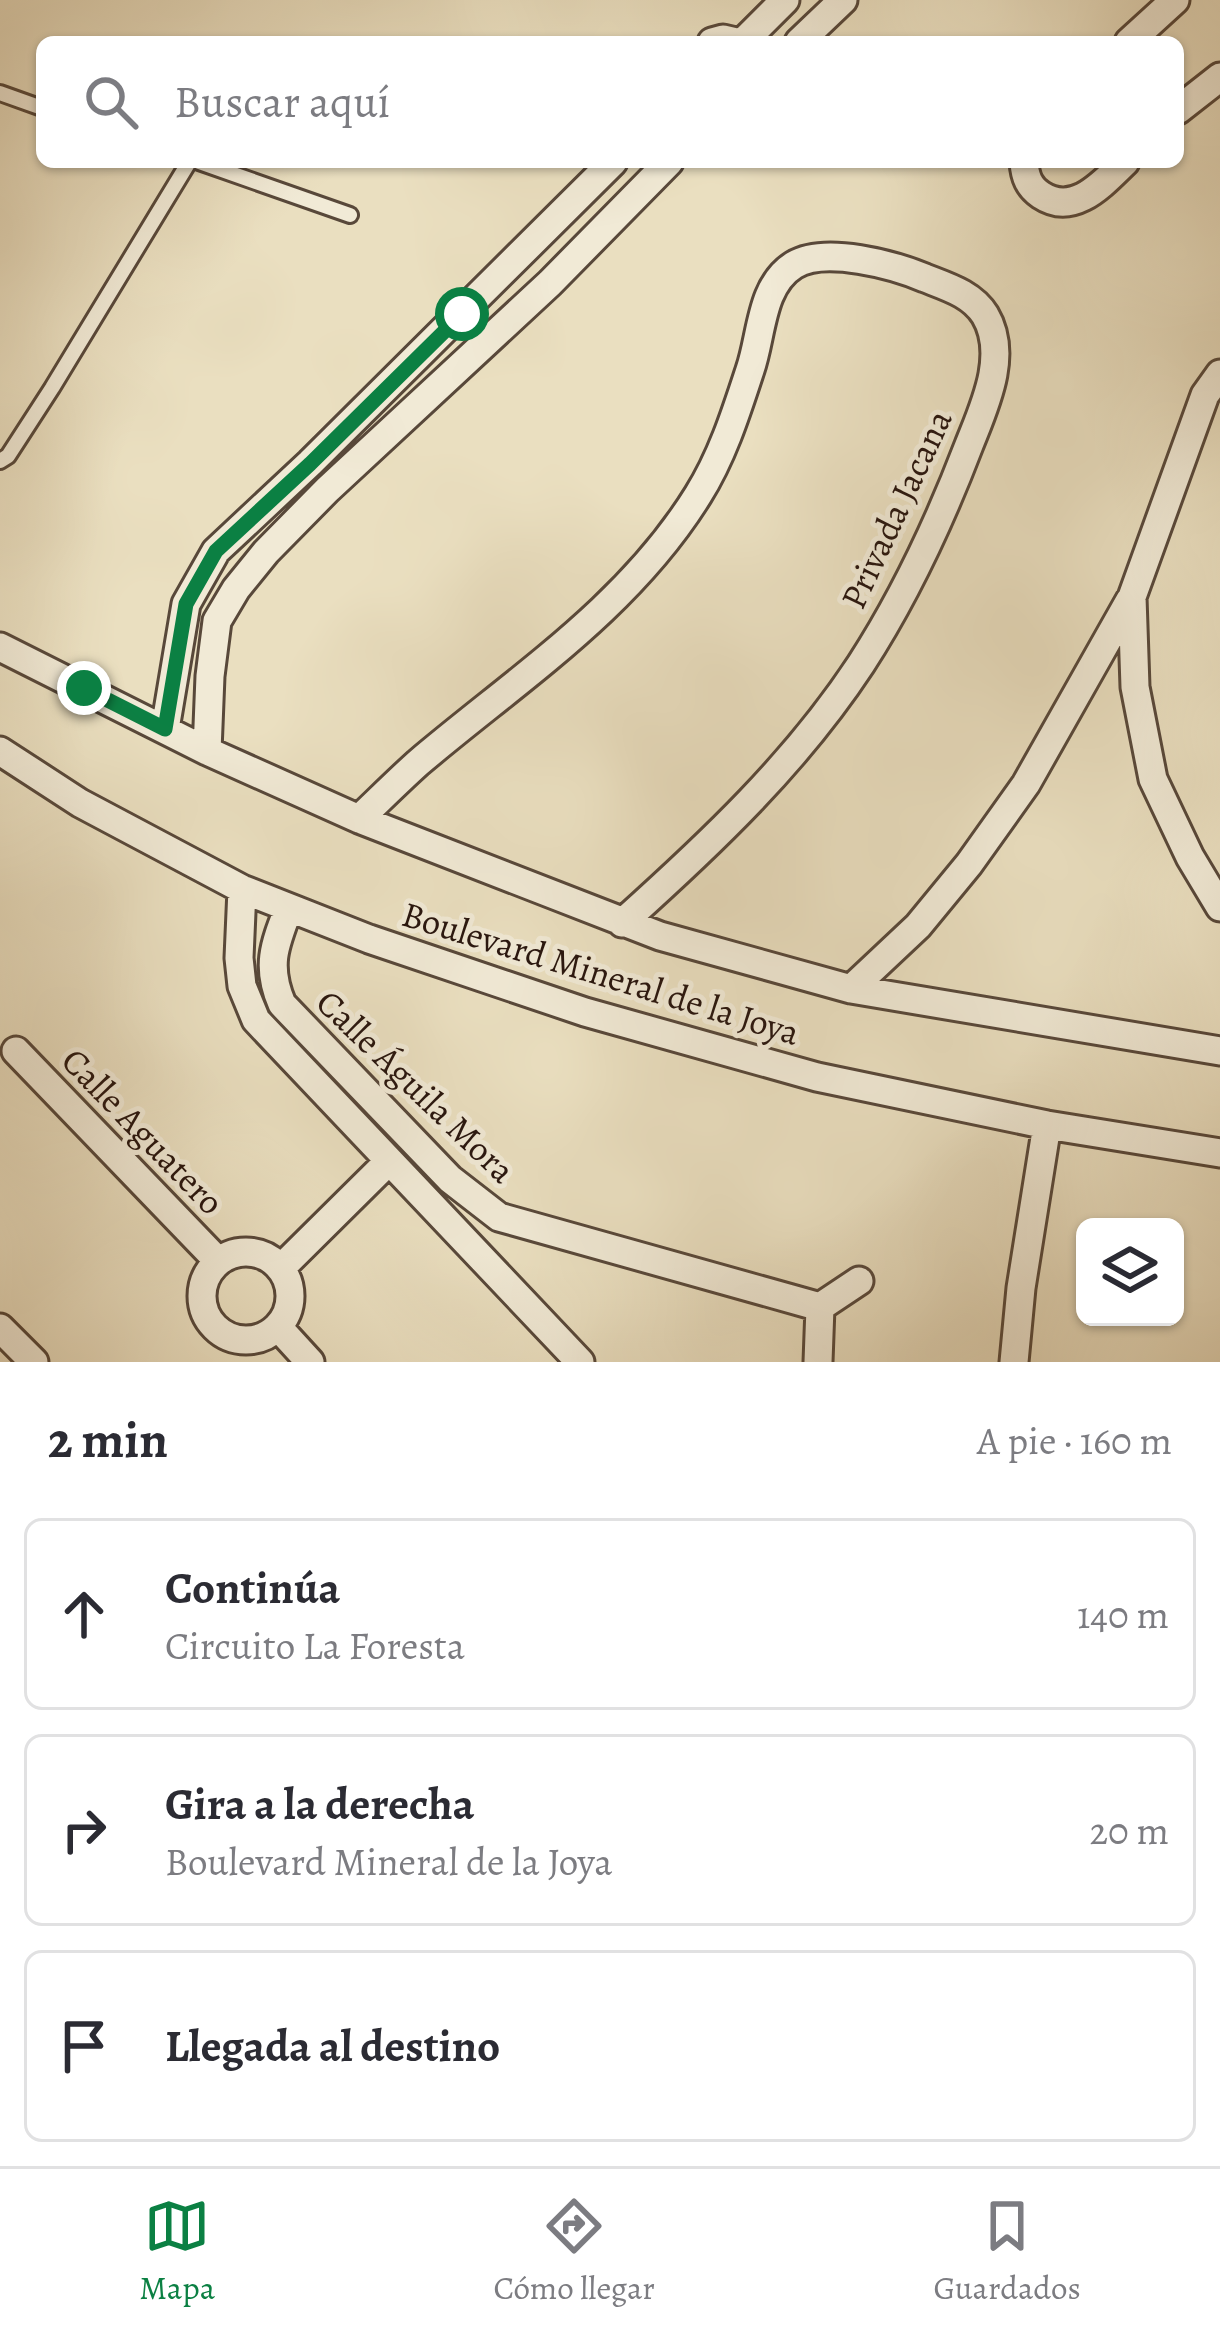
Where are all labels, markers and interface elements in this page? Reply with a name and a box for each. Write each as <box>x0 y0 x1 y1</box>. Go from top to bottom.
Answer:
search box <box>36 36 1184 168</box>
icon: search <box>78 69 144 135</box>
text: Buscar aquí <box>174 71 390 133</box>
route start <box>435 287 489 341</box>
street label: Privada Jacana <box>828 401 964 617</box>
route end <box>57 661 111 715</box>
street label: Boulevard Mineral de la Joya <box>396 889 806 1057</box>
street label: Calle Águila Mora <box>306 978 526 1194</box>
street label: Calle Aguatero <box>51 1037 235 1225</box>
map controls <box>1076 1218 1184 1326</box>
button: layers <box>1076 1218 1184 1326</box>
text: 2 min <box>48 1405 168 1475</box>
text: A pie · 160 m <box>977 1414 1172 1467</box>
text: Continúa <box>165 1557 340 1619</box>
icon: ahead <box>51 1581 117 1647</box>
text: 140 m <box>1077 1588 1169 1641</box>
text: Circuito La Foresta <box>165 1619 465 1672</box>
text: Gira a la derecha <box>165 1773 474 1835</box>
icon: right <box>51 1797 117 1863</box>
text: 20 m <box>1090 1804 1169 1857</box>
text: Boulevard Mineral de la Joya <box>165 1835 612 1888</box>
icon: arrive <box>51 2013 117 2079</box>
text: Llegada al destino <box>165 2015 500 2077</box>
tab: Mapa <box>139 2193 215 2310</box>
tab: Cómo llegar <box>493 2193 655 2310</box>
tab: Guardados <box>933 2193 1081 2310</box>

